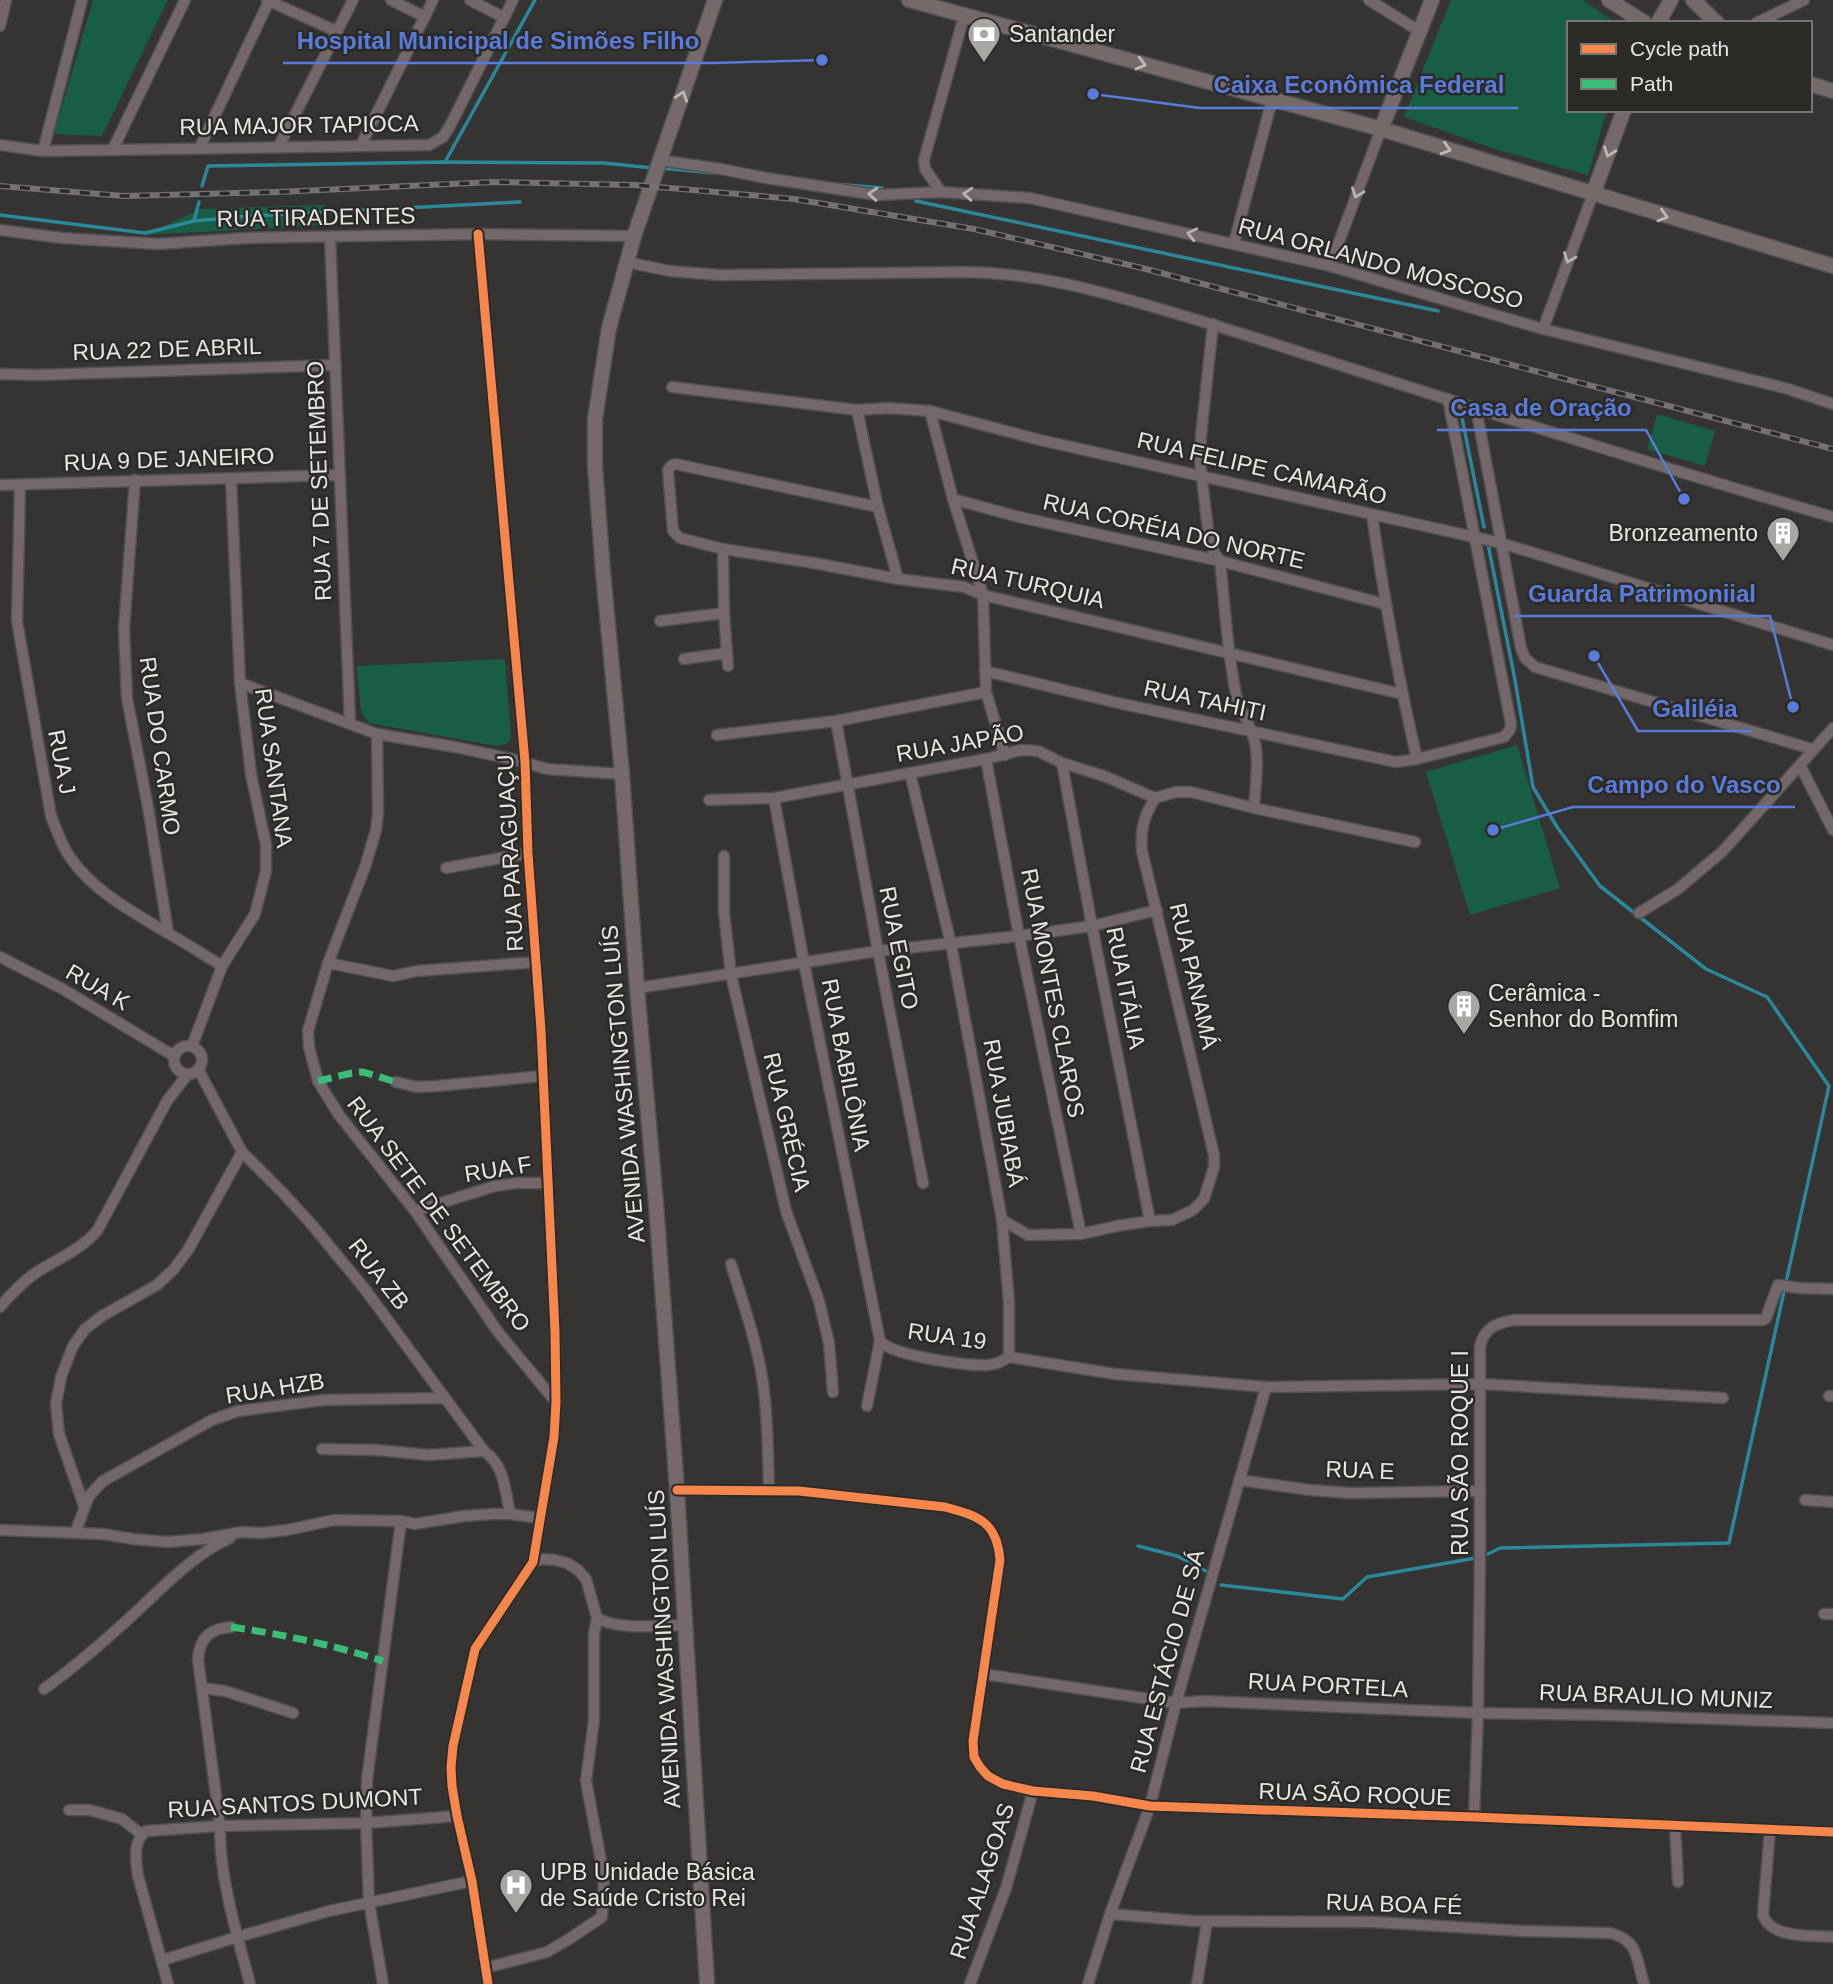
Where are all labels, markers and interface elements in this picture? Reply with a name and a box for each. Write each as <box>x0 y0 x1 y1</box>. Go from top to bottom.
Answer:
bank icon: Santander <box>965 15 1003 64</box>
callout: Hospital Municipal de Simões Filho <box>283 18 713 63</box>
place label: Santander <box>1009 21 1115 47</box>
legend <box>1567 21 1812 112</box>
text: Hospital Municipal de Simões Filho <box>297 27 699 54</box>
text: Cycle path <box>1630 37 1729 60</box>
one-way arrow <box>1134 56 1146 70</box>
callout: Caixa Econômica Federal <box>1200 63 1518 108</box>
text: Caixa Econômica Federal <box>1214 71 1504 98</box>
text: Path <box>1630 72 1673 95</box>
one-way arrow <box>674 90 688 102</box>
street label: RUA MAJOR TAPIOCA <box>179 110 420 140</box>
one-way arrow <box>1439 141 1452 155</box>
one-way arrow <box>1603 146 1617 158</box>
one-way arrow <box>963 186 974 201</box>
one-way arrow <box>867 187 878 202</box>
one-way arrow <box>1351 187 1365 199</box>
street label: RUA TIRADENTES <box>216 202 416 232</box>
one-way arrow <box>1657 207 1669 222</box>
street label: RUA ORLANDO MOSCOSO <box>1236 212 1526 314</box>
one-way arrow <box>1186 228 1198 242</box>
one-way arrow <box>1564 252 1578 264</box>
street label: RUA 22 DE ABRIL <box>72 333 262 365</box>
street label: RUA 7 DE SETEMBRO <box>302 360 336 602</box>
callout: Casa de Oração <box>1437 385 1646 430</box>
text: Casa de Oração <box>1450 394 1632 421</box>
street label: RUA FELIPE CAMARÃO <box>1135 427 1389 509</box>
street label: RUA 9 DE JANEIRO <box>63 442 275 476</box>
street label: RUA CORÉIA DO NORTE <box>1041 488 1307 574</box>
building icon: Bronzeamento <box>1764 514 1802 563</box>
place label: Bronzeamento <box>1608 520 1758 546</box>
street label: RUA TURQUIA <box>949 553 1108 613</box>
callout: Guarda Patrimoniial <box>1514 571 1770 616</box>
text: Guarda Patrimoniial <box>1528 580 1756 607</box>
street label: RUA DO CARMO <box>135 655 185 837</box>
street label: RUA TAHITI <box>1141 674 1269 726</box>
callout: Galiléia <box>1638 686 1752 731</box>
street label: RUA SANTANA <box>250 687 298 850</box>
text: Galiléia <box>1652 695 1738 722</box>
street label: RUA JAPÃO <box>894 719 1026 767</box>
street label: RUA J <box>43 728 81 796</box>
street label: RUA PARAGUAÇU <box>492 754 528 952</box>
callout: Campo do Vasco <box>1573 762 1795 807</box>
text: Campo do Vasco <box>1587 771 1781 798</box>
street label: RUA MONTES CLAROS <box>1016 866 1090 1120</box>
street label: RUA EGITO <box>874 884 924 1012</box>
street label: RUA PANAMÁ <box>1165 900 1224 1052</box>
street label: AVENIDA WASHINGTON LUÍS <box>596 924 650 1244</box>
street label: RUA ITÁLIA <box>1101 925 1151 1052</box>
street label: RUA K <box>62 958 135 1016</box>
street label: RUA BABILÔNIA <box>817 976 877 1154</box>
place label: Cerâmica - Senhor do Bomfim <box>1488 980 1678 1032</box>
building icon: Cerâmica - Senhor do Bomfim <box>1445 987 1483 1036</box>
street label: RUA JUBIABÁ <box>978 1037 1030 1190</box>
street label: RUA GRÉCIA <box>758 1050 816 1195</box>
street label: RUA SETE DE SETEMBRO <box>342 1091 536 1337</box>
street label: RUA F <box>463 1151 533 1187</box>
street label: RUA ZB <box>343 1233 415 1315</box>
street label: RUA 19 <box>906 1318 988 1354</box>
street label: RUA SÃO ROQUE I <box>1447 1350 1473 1556</box>
street label: RUA HZB <box>224 1367 326 1409</box>
street label: RUA E <box>1325 1456 1395 1484</box>
street label: AVENIDA WASHINGTON LUÍS <box>643 1489 685 1809</box>
street label: RUA ESTÁCIO DE SÁ <box>1125 1546 1209 1775</box>
street label: RUA PORTELA <box>1247 1668 1410 1702</box>
street label: RUA BRAULIO MUNIZ <box>1539 1679 1773 1713</box>
street label: RUA SÃO ROQUE <box>1258 1778 1452 1810</box>
street label: RUA SANTOS DUMONT <box>167 1783 423 1823</box>
street label: RUA ALAGOAS <box>945 1800 1019 1962</box>
place label: UPB Unidade Básica de Saúde Cristo Rei <box>540 1859 755 1911</box>
hospital icon: UPB Unidade Básica de Saúde Cristo Rei <box>497 1866 535 1915</box>
street label: RUA BOA FÉ <box>1325 1889 1463 1919</box>

